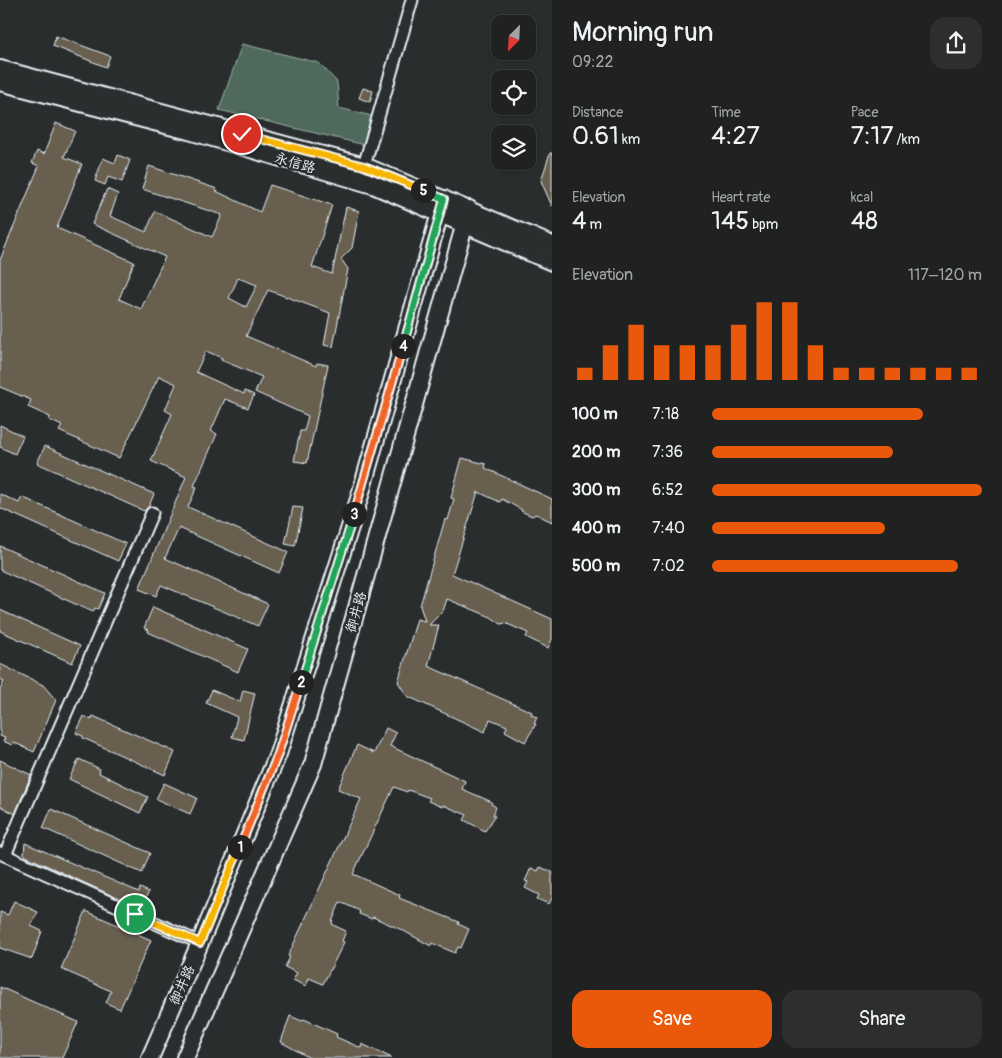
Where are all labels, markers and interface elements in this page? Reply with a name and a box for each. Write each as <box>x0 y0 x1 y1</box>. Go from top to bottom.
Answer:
north arrow <box>491 15 536 60</box>
map controls <box>491 15 536 170</box>
text: Morning run <box>572 15 714 50</box>
button: share <box>930 17 982 69</box>
text: 09:22 <box>572 52 613 72</box>
button: locate <box>491 70 536 115</box>
text: Distance <box>572 104 623 121</box>
text: Time <box>711 104 741 121</box>
text: Pace <box>851 104 878 121</box>
pin <box>221 113 263 155</box>
icon: check <box>228 120 256 148</box>
text: 0.61 <box>572 121 619 152</box>
text: 4:27 <box>711 121 760 152</box>
text: 7:17 <box>851 121 894 152</box>
button: layers <box>491 125 536 170</box>
text: km <box>619 131 640 148</box>
text: /km <box>894 131 920 148</box>
street label: 永信路 <box>272 149 318 177</box>
pin: 5 <box>410 178 436 202</box>
text: 5 <box>420 182 427 199</box>
text: Elevation <box>572 189 625 206</box>
text: Heart rate <box>711 189 770 206</box>
text: kcal <box>851 189 873 206</box>
text: 4 <box>572 206 587 237</box>
text: 145 <box>711 206 749 237</box>
text: 48 <box>851 206 878 237</box>
text: m <box>587 216 602 233</box>
text: bpm <box>749 216 778 233</box>
text: Elevation <box>572 265 633 285</box>
text: 117–120 m <box>908 265 982 285</box>
pin: 4 <box>390 334 416 358</box>
text: 4 <box>399 338 408 355</box>
text: 100 m <box>572 404 618 424</box>
text: 7:18 <box>652 404 679 424</box>
text: 200 m <box>572 442 620 462</box>
text: 7:36 <box>652 442 683 462</box>
text: 300 m <box>572 480 620 500</box>
text: 6:52 <box>652 480 683 500</box>
pin: 3 <box>342 502 366 526</box>
text: 3 <box>351 506 358 523</box>
text: 400 m <box>572 518 621 538</box>
text: 7:40 <box>652 518 685 538</box>
text: 500 m <box>572 556 620 576</box>
text: 7:02 <box>652 556 685 576</box>
street label: 御井路 <box>342 589 370 635</box>
pin: 2 <box>288 670 314 694</box>
text: 2 <box>298 674 305 691</box>
pin: 1 <box>228 834 252 860</box>
text: 1 <box>238 839 243 856</box>
pin <box>114 893 156 935</box>
icon: arrive <box>121 900 149 928</box>
street label: 御井路 <box>166 962 198 1008</box>
button: Save <box>572 990 772 1048</box>
button: Share <box>782 990 982 1048</box>

